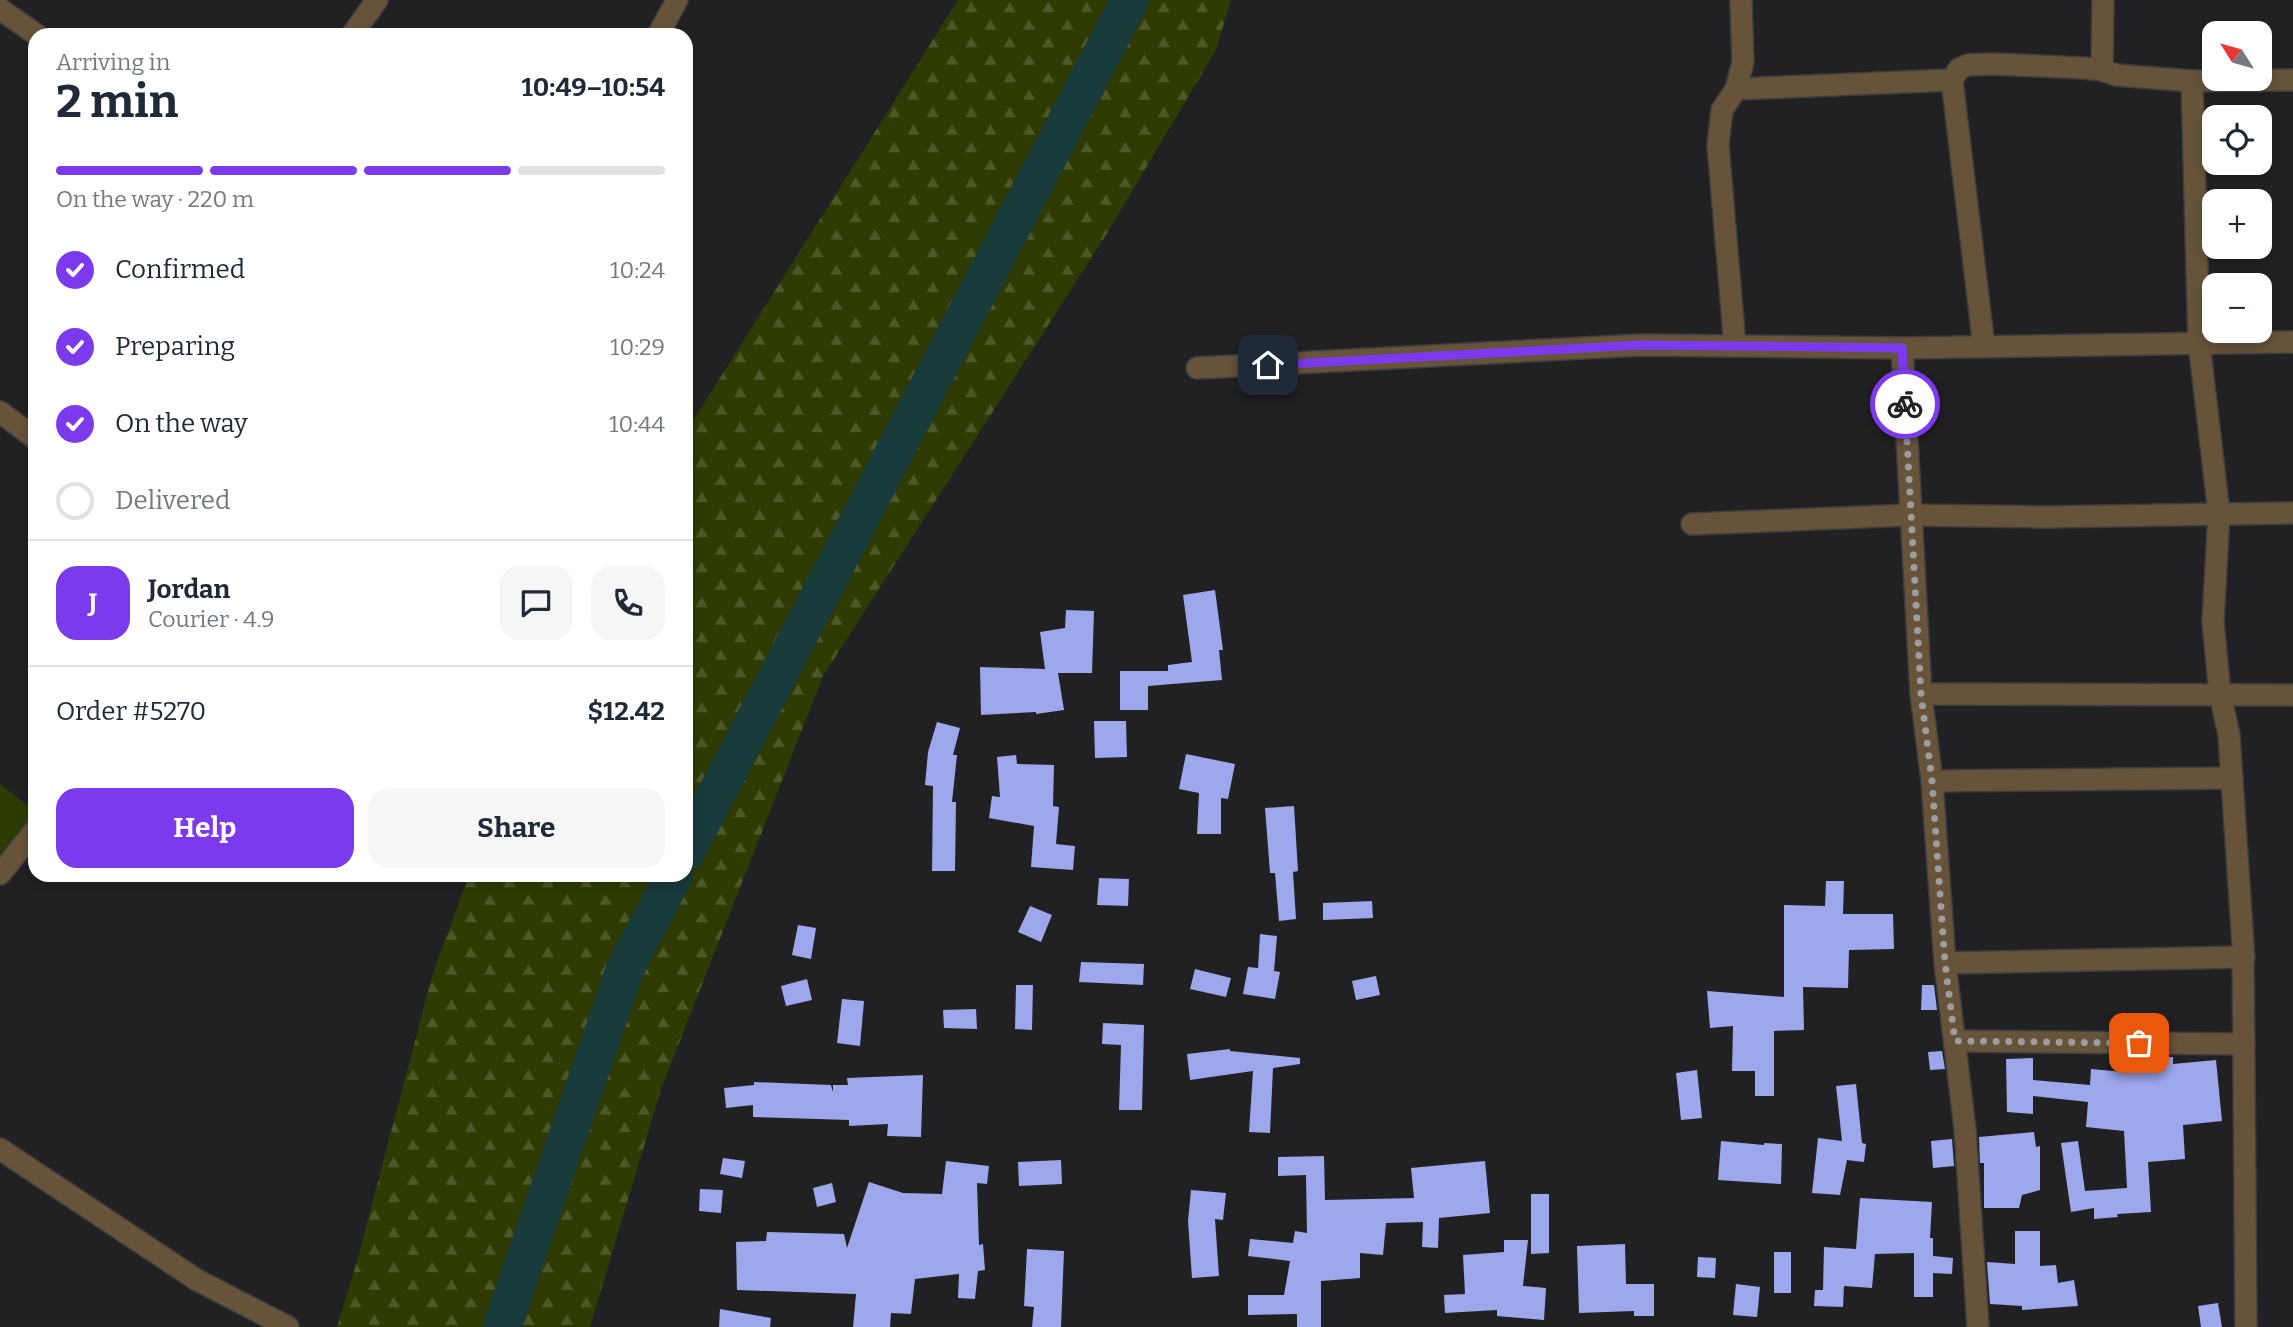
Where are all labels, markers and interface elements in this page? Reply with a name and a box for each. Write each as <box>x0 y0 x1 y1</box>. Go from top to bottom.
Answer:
north arrow <box>2202 21 2272 91</box>
map controls <box>2202 21 2272 343</box>
text: Arriving in <box>56 48 170 76</box>
text: 10:49–10:54 <box>522 72 665 103</box>
text: 2 min <box>56 74 178 129</box>
button: locate <box>2202 105 2272 175</box>
text: On the way · 220 m <box>56 185 254 213</box>
button: + <box>2202 189 2272 259</box>
icon: check <box>56 251 94 289</box>
text: Confirmed <box>115 254 245 285</box>
text: 10:24 <box>610 256 665 284</box>
button: − <box>2202 273 2272 343</box>
icon: check <box>56 328 94 366</box>
text: Preparing <box>115 331 235 362</box>
text: 10:29 <box>610 333 665 361</box>
pin <box>1238 335 1298 395</box>
icon: home <box>1249 346 1287 384</box>
courier <box>1870 369 1940 439</box>
icon: bike <box>1886 385 1924 423</box>
icon: check <box>56 405 94 443</box>
text: On the way <box>115 408 248 439</box>
text: 10:44 <box>609 410 665 438</box>
text: Delivered <box>115 485 230 516</box>
button: chat <box>499 566 573 640</box>
button: phone <box>591 566 665 640</box>
text: Jordan <box>148 574 230 605</box>
text: J <box>89 588 97 619</box>
text: Courier · 4.9 <box>148 605 275 633</box>
text: Order #5270 <box>56 696 206 727</box>
text: $12.42 <box>587 696 665 727</box>
button: Help <box>56 788 354 868</box>
button: Share <box>368 788 665 868</box>
pin <box>2109 1013 2169 1073</box>
icon: bag <box>2120 1024 2158 1062</box>

